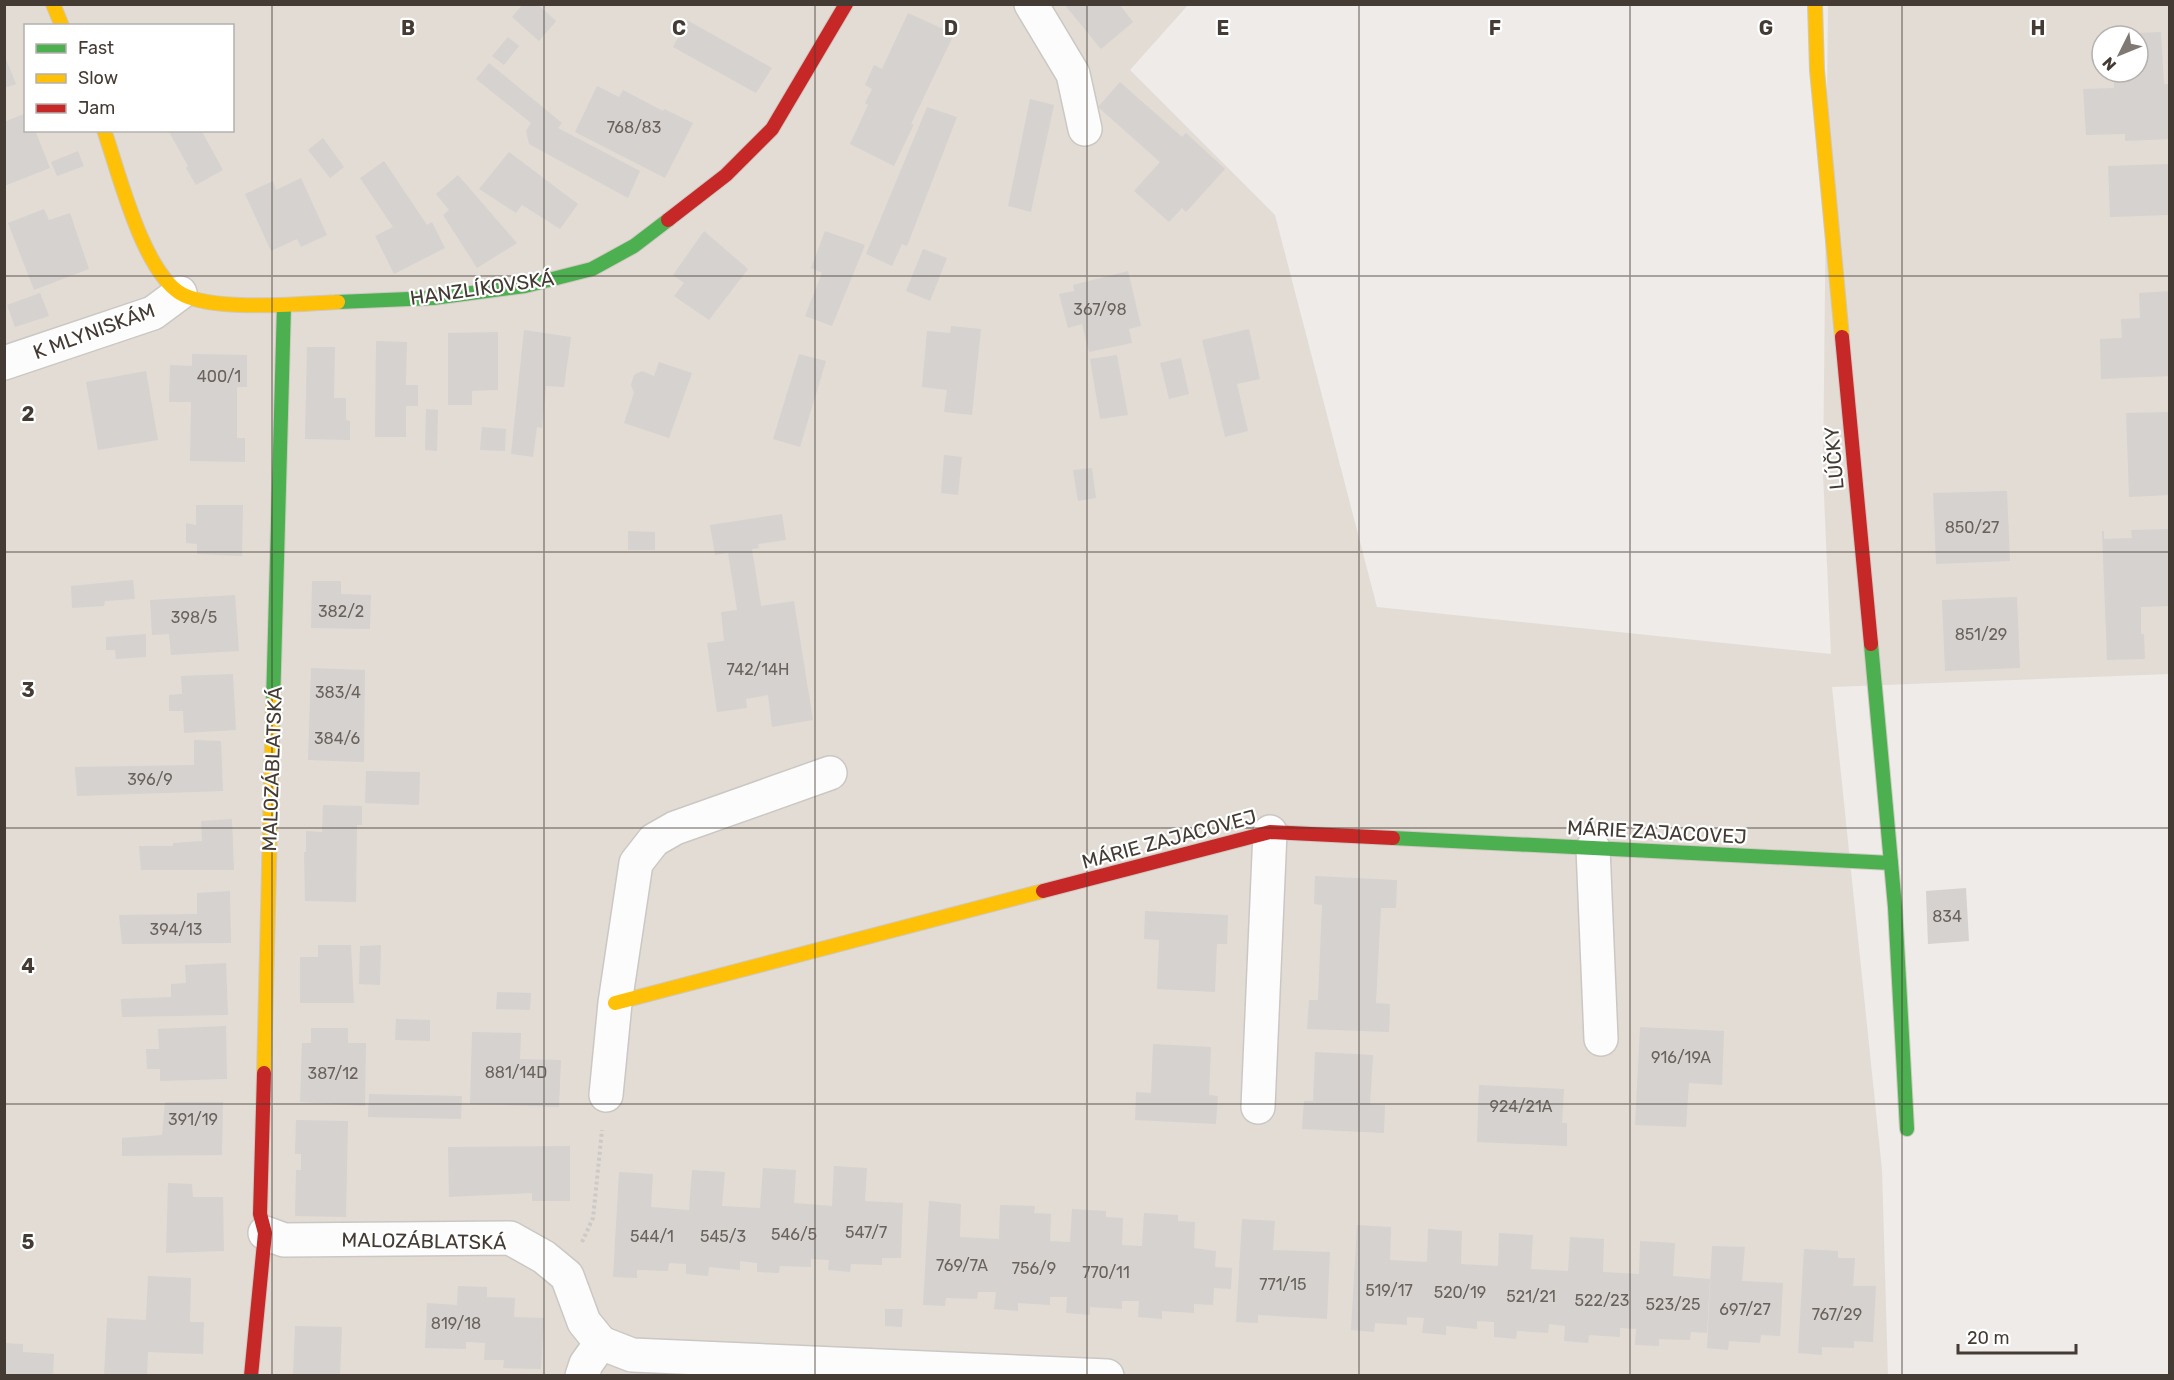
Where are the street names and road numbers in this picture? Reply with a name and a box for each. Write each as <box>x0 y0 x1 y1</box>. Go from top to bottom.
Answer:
street label: HANZLÍKOVSKÁ <box>408 266 556 310</box>
street label: K MLYNISKÁM <box>30 298 158 364</box>
street label: LÚČKY <box>1819 425 1849 491</box>
street label: MALOZÁBLATSKÁ <box>257 686 287 852</box>
street label: MÁRIE ZAJACOVEJ <box>1079 804 1259 874</box>
street label: MÁRIE ZAJACOVEJ <box>1566 815 1748 849</box>
street label: MALOZÁBLATSKÁ <box>341 1228 507 1254</box>

